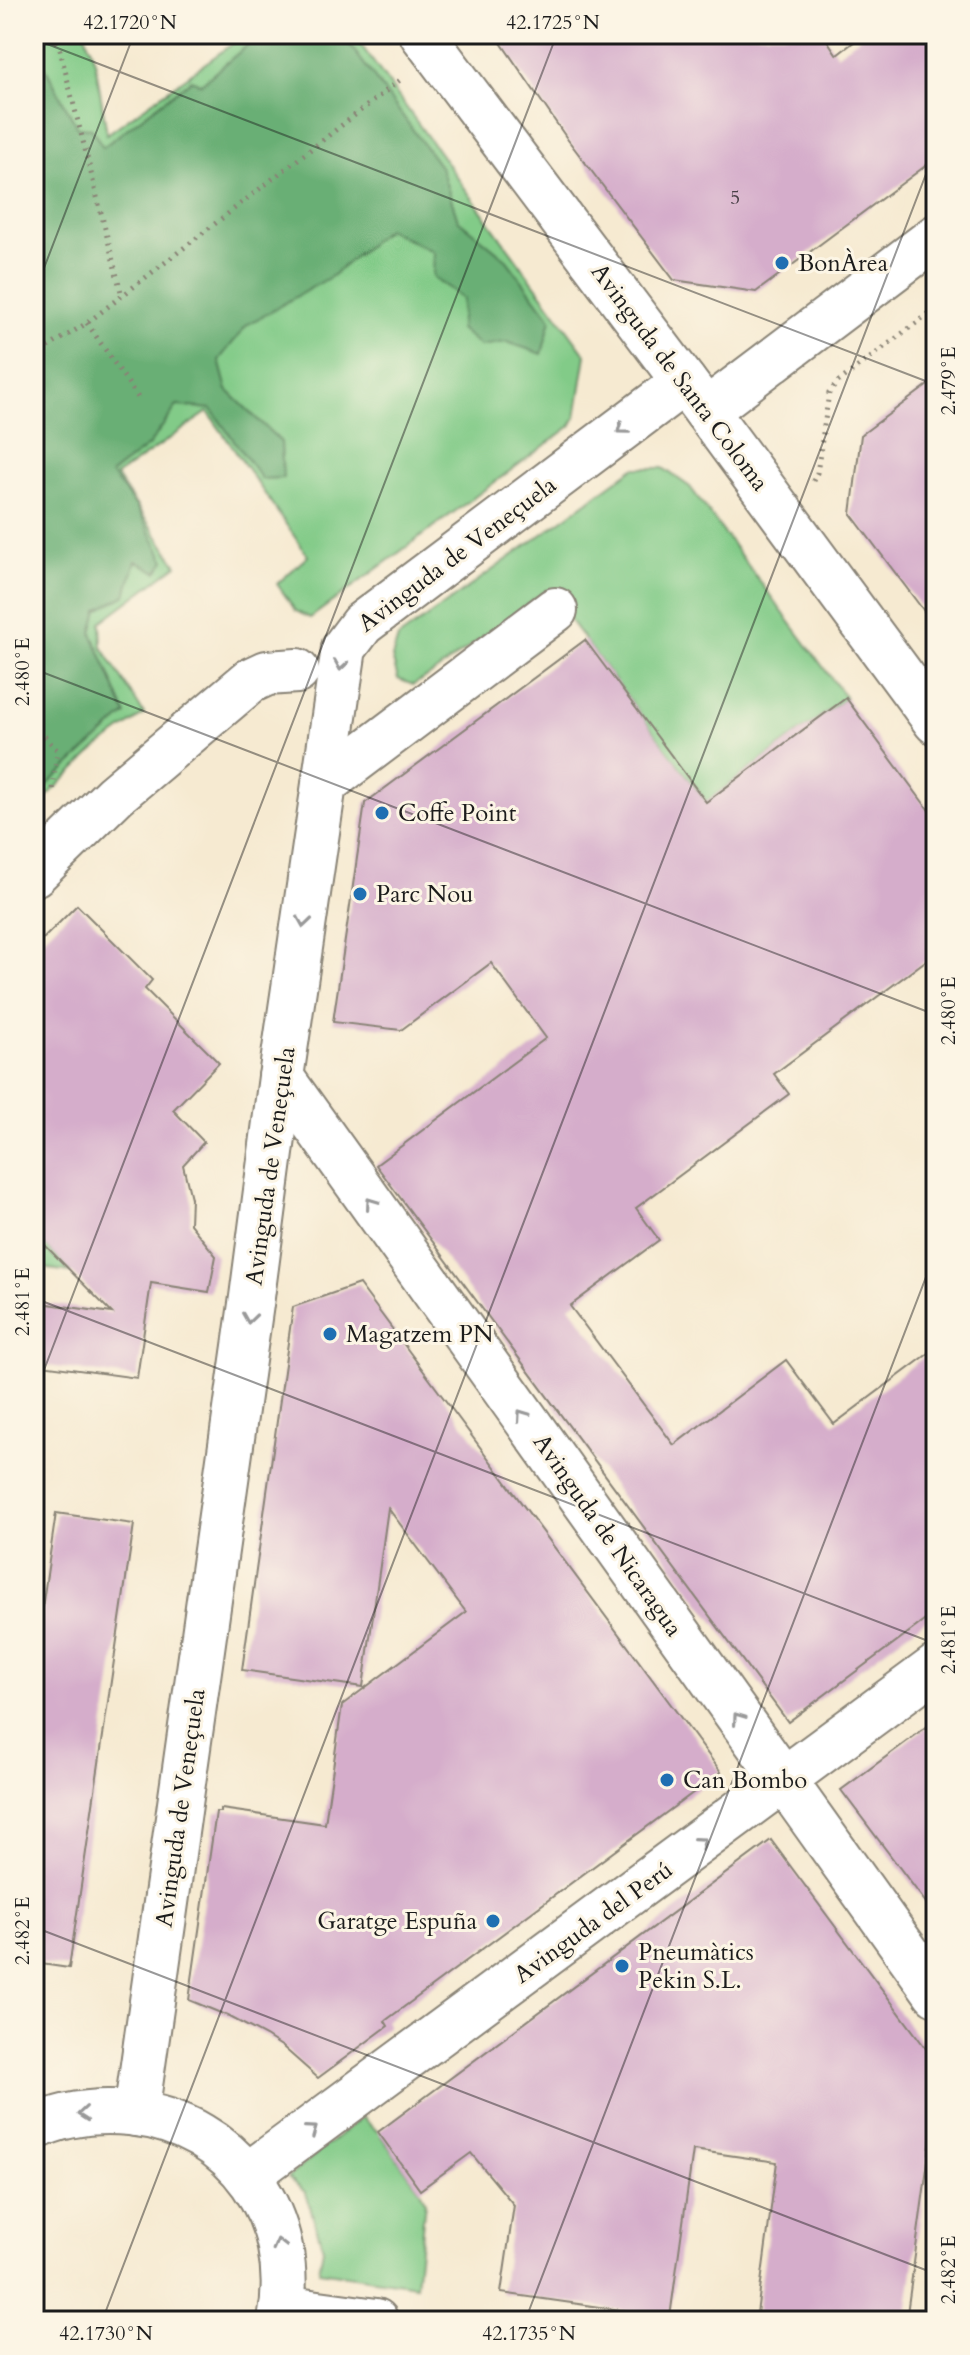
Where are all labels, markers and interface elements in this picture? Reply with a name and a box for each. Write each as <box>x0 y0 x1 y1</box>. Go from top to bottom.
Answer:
text: 42.1720°N <box>83 9 177 36</box>
text: 42.1725°N <box>506 9 600 36</box>
house number: 5 <box>730 184 740 211</box>
place label: BonÀrea <box>798 247 889 280</box>
marker: BonÀrea <box>773 254 791 272</box>
street label: Avinguda de Santa Coloma <box>583 257 777 499</box>
text: 2.479°E <box>935 347 962 415</box>
one-way arrow <box>616 419 631 433</box>
street label: Avinguda de Veneçuela <box>351 468 564 640</box>
text: 2.480°E <box>9 638 36 706</box>
one-way arrow <box>333 658 350 671</box>
place label: Coffe Point <box>398 797 517 830</box>
marker: Coffe Point <box>373 804 391 822</box>
place label: Parc Nou <box>376 878 473 911</box>
marker: Parc Nou <box>351 885 369 903</box>
one-way arrow <box>296 915 313 929</box>
text: 2.480°E <box>935 977 962 1045</box>
street label: Avinguda de Veneçuela <box>237 1044 304 1287</box>
one-way arrow <box>366 1198 381 1212</box>
text: 2.481°E <box>9 1268 36 1336</box>
one-way arrow <box>241 1311 258 1325</box>
place label: Magatzem PN <box>346 1318 494 1351</box>
marker: Magatzem PN <box>321 1325 339 1343</box>
one-way arrow <box>517 1409 532 1423</box>
street label: Avinguda de Nicaragua <box>525 1427 690 1644</box>
text: 2.481°E <box>935 1606 962 1674</box>
street label: Avinguda de Veneçuela <box>147 1686 214 1929</box>
one-way arrow <box>733 1712 748 1726</box>
place label: Can Bombo <box>683 1764 807 1797</box>
marker: Can Bombo <box>658 1771 676 1789</box>
one-way arrow <box>692 1837 707 1852</box>
street label: Avinguda del Perú <box>507 1853 679 1991</box>
text: 2.482°E <box>9 1897 36 1965</box>
place label: Garatge Espuña <box>317 1905 478 1938</box>
marker: Garatge Espuña <box>484 1912 502 1930</box>
place label: Pneumàtics Pekin S.L. <box>638 1936 754 1997</box>
marker: Pneumàtics Pekin S.L. <box>613 1957 631 1975</box>
one-way arrow <box>77 2105 90 2122</box>
one-way arrow <box>303 2125 318 2139</box>
text: 2.482°E <box>935 2236 962 2304</box>
one-way arrow <box>271 2238 288 2251</box>
text: 42.1730°N <box>59 2320 153 2347</box>
text: 42.1735°N <box>482 2320 576 2347</box>

